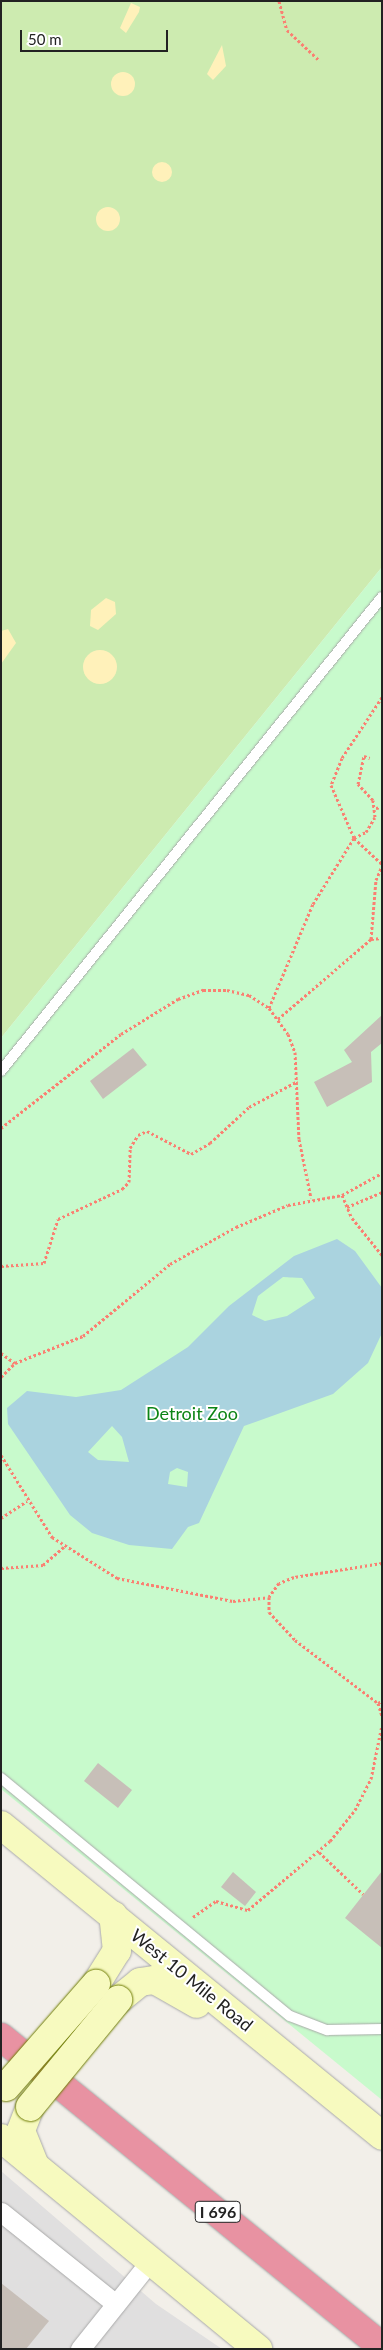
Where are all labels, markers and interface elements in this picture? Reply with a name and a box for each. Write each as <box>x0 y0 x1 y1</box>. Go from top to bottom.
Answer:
scale bar <box>22 20 170 52</box>
text: 50 m <box>28 30 62 48</box>
park label: Detroit Zoo <box>146 1402 238 1424</box>
street label: West 10 Mile Road <box>127 1924 257 2036</box>
road number: I 696 <box>194 2198 242 2226</box>

